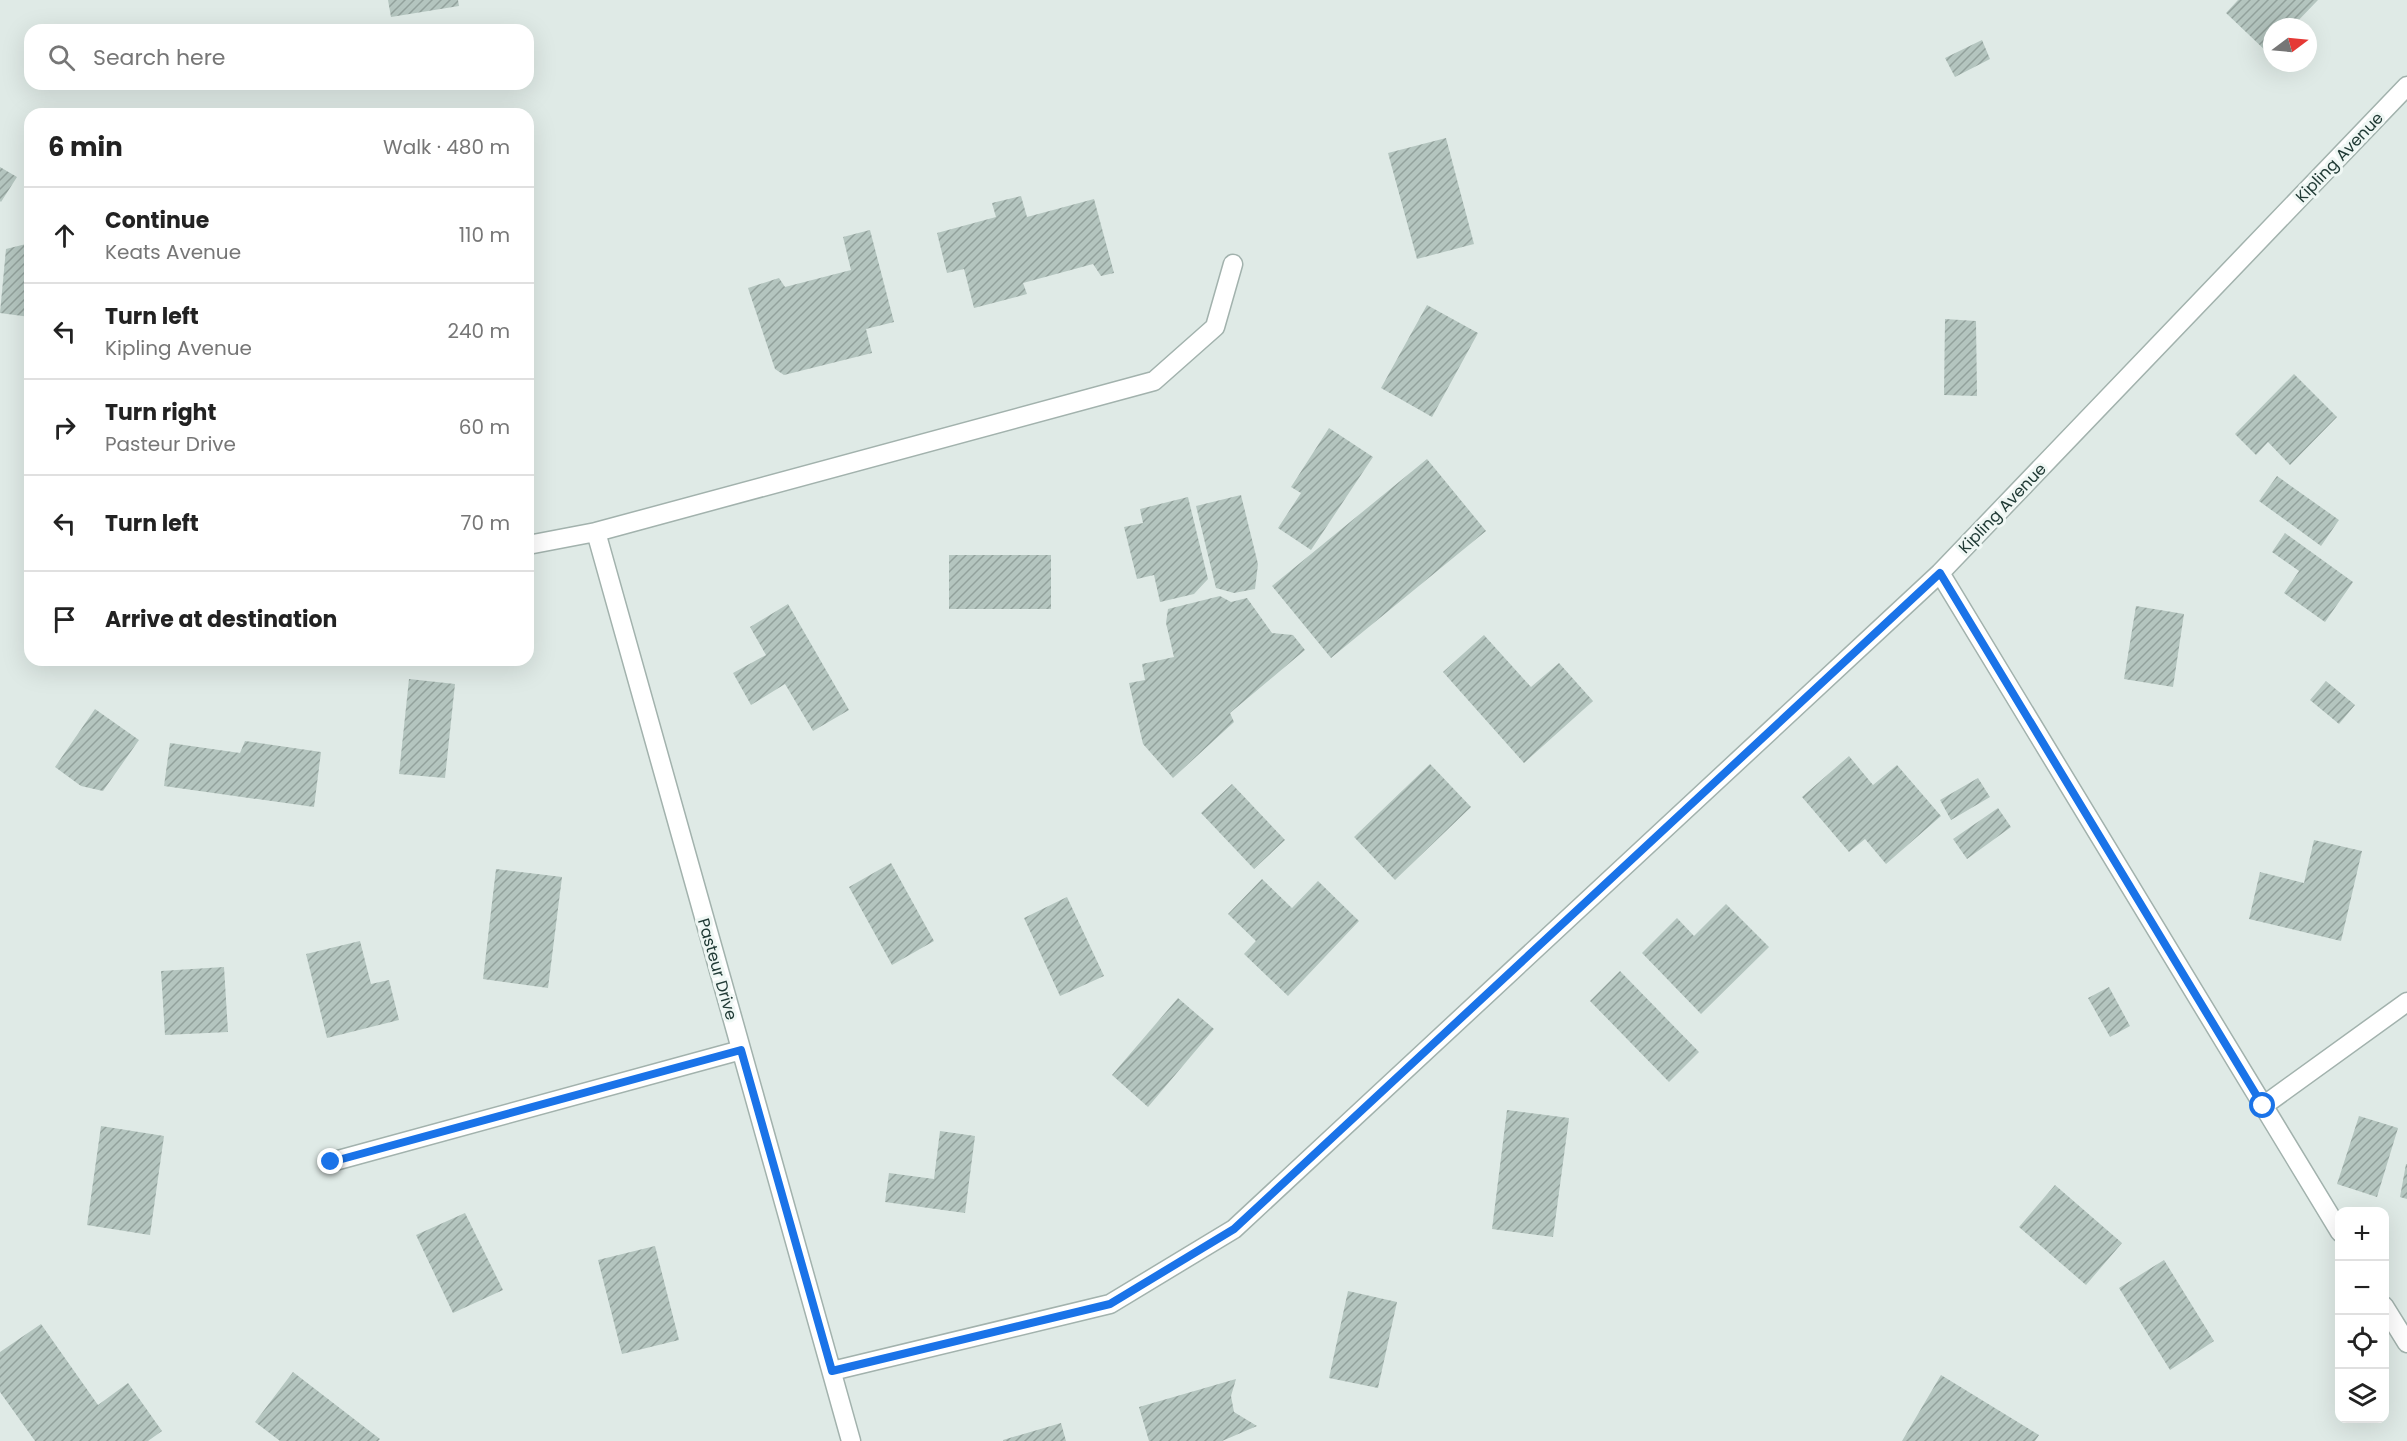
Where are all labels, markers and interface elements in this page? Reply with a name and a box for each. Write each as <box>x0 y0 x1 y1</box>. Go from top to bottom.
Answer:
north arrow <box>2263 18 2317 72</box>
search box <box>24 24 534 90</box>
icon: search <box>45 41 78 74</box>
text: Search here <box>93 42 226 73</box>
street label: Kipling Avenue <box>2290 107 2389 208</box>
text: 6 min <box>48 129 123 165</box>
text: Walk · 480 m <box>383 133 510 161</box>
text: Continue <box>105 205 209 236</box>
icon: ahead <box>48 219 81 252</box>
text: 110 m <box>459 221 510 249</box>
text: Keats Avenue <box>105 238 241 266</box>
text: Turn left <box>105 301 199 332</box>
icon: left <box>48 315 81 348</box>
text: 240 m <box>447 317 510 345</box>
text: Kipling Avenue <box>105 334 252 362</box>
text: Turn right <box>105 397 216 428</box>
icon: right <box>48 411 81 444</box>
text: 60 m <box>459 413 510 441</box>
text: Pasteur Drive <box>105 430 236 458</box>
street label: Kipling Avenue <box>1953 458 2052 559</box>
icon: left <box>48 507 81 540</box>
text: Turn left <box>105 508 199 539</box>
text: 70 m <box>461 509 510 537</box>
icon: arrive <box>48 603 81 636</box>
text: Arrive at destination <box>105 604 337 635</box>
street label: Pasteur Drive <box>692 916 743 1023</box>
route start <box>2249 1092 2275 1118</box>
route end <box>317 1148 343 1174</box>
map controls <box>2335 1207 2389 1423</box>
button: + <box>2335 1207 2389 1261</box>
button: − <box>2335 1261 2389 1315</box>
button: locate <box>2335 1315 2389 1369</box>
button: layers <box>2335 1369 2389 1423</box>

